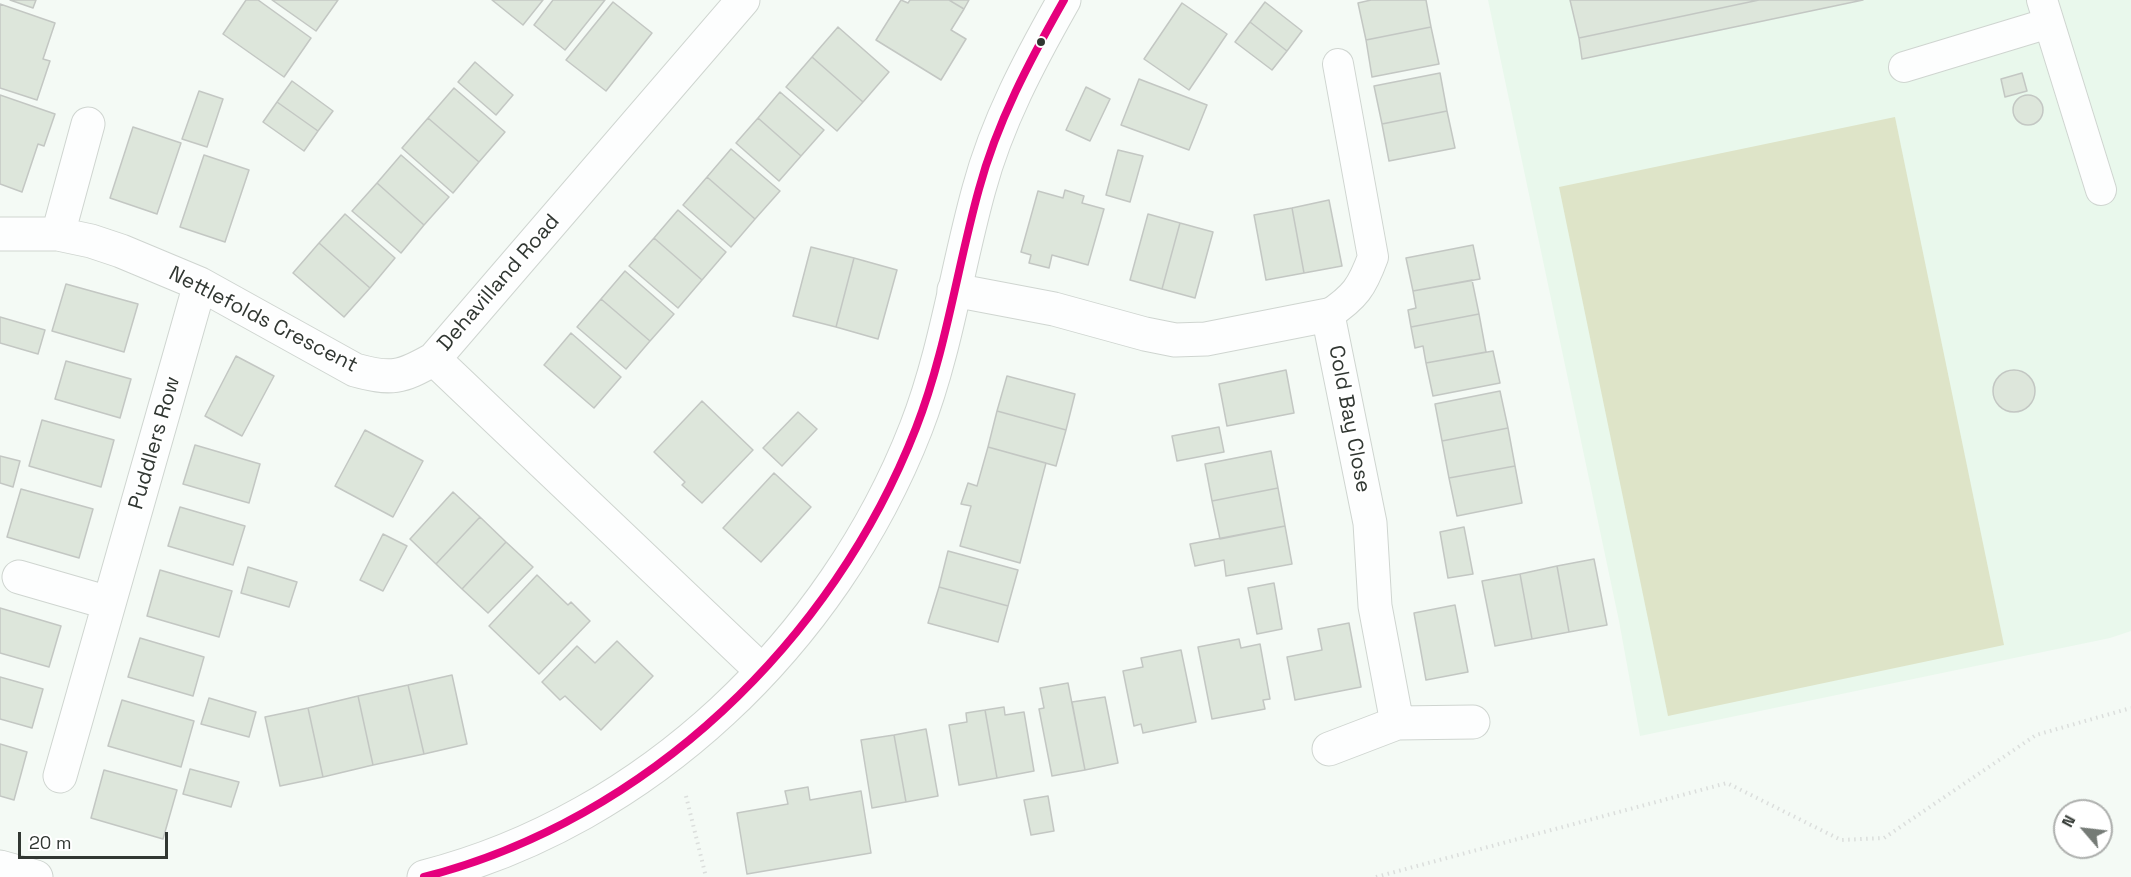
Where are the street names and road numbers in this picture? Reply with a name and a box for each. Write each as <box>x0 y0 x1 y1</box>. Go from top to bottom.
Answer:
street label: Dehavilland Road <box>433 209 565 357</box>
street label: Nettlefolds Crescent <box>164 261 362 379</box>
street label: Cold Bay Close <box>1322 343 1376 495</box>
street label: Puddlers Row <box>124 374 186 512</box>

